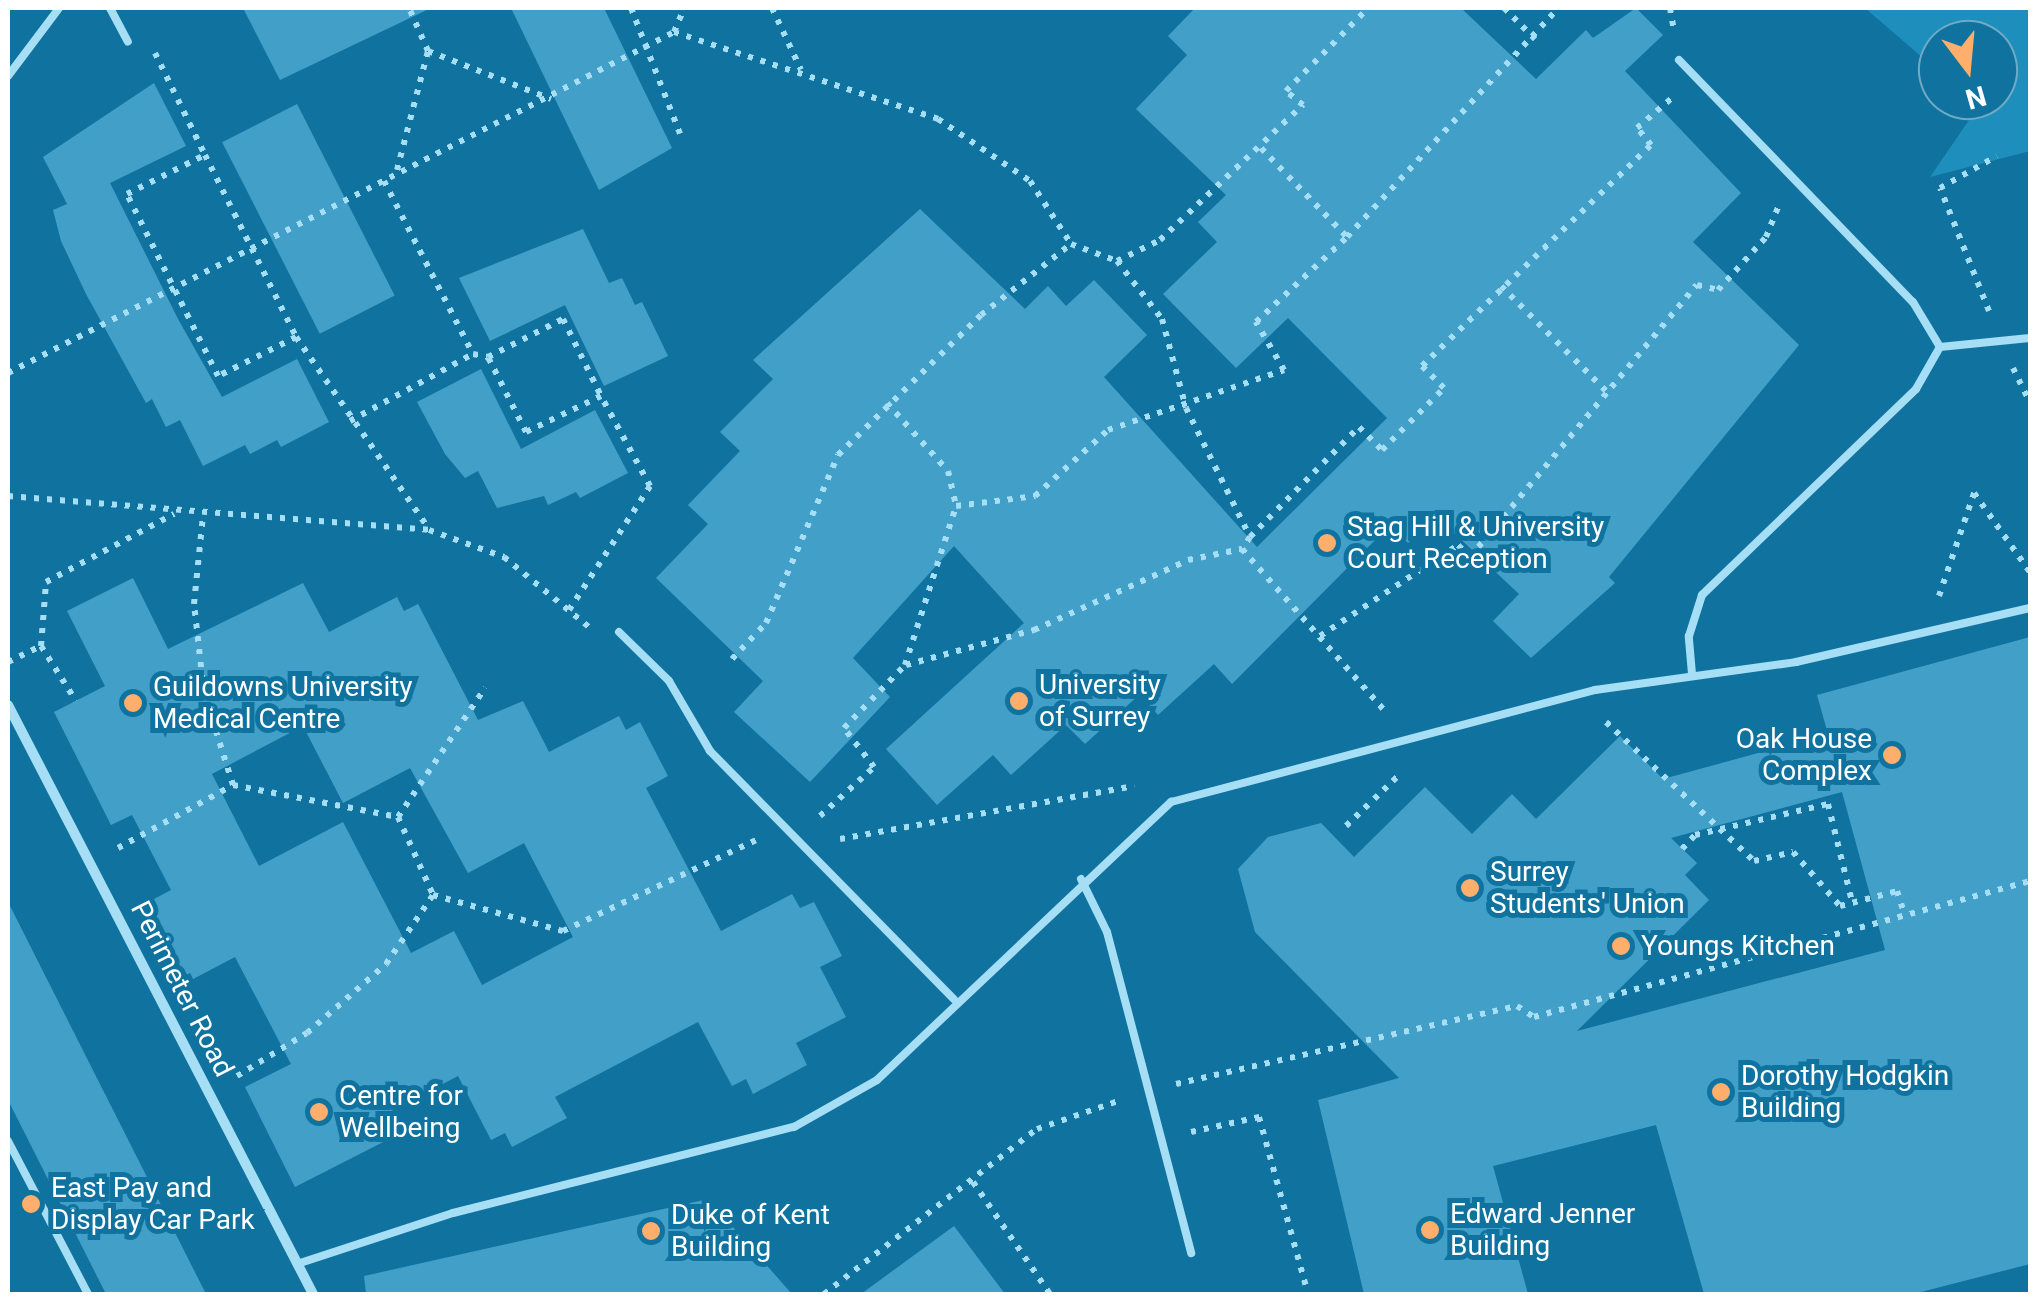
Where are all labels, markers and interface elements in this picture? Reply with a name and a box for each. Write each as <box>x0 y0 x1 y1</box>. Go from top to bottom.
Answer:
north arrow <box>1918 20 2018 120</box>
text: N <box>1962 79 1990 116</box>
place label: Stag Hill & University Court Reception <box>1347 510 1604 576</box>
marker: Stag Hill & University Court Reception <box>1316 532 1338 554</box>
place label: University of Surrey <box>1039 668 1161 734</box>
place label: Guildowns University Medical Centre <box>153 670 413 736</box>
marker: University of Surrey <box>1008 690 1030 712</box>
marker: Guildowns University Medical Centre <box>122 692 144 714</box>
place label: Oak House Complex <box>1736 722 1872 788</box>
marker: Oak House Complex <box>1881 744 1903 766</box>
place label: Surrey Students' Union <box>1490 855 1685 921</box>
marker: Surrey Students' Union <box>1459 877 1481 899</box>
street label: Perimeter Road <box>123 896 241 1082</box>
place label: Youngs Kitchen <box>1641 929 1835 963</box>
marker: Youngs Kitchen <box>1610 935 1632 957</box>
place label: Dorothy Hodgkin Building <box>1741 1059 1949 1125</box>
place label: Centre for Wellbeing <box>339 1079 463 1145</box>
marker: Dorothy Hodgkin Building <box>1710 1081 1732 1103</box>
marker: Centre for Wellbeing <box>308 1101 330 1123</box>
place label: East Pay and Display Car Park <box>51 1171 255 1237</box>
marker: East Pay and Display Car Park <box>20 1193 42 1215</box>
place label: Edward Jenner Building <box>1450 1197 1635 1263</box>
place label: Duke of Kent Building <box>671 1198 830 1264</box>
marker: Edward Jenner Building <box>1419 1219 1441 1241</box>
marker: Duke of Kent Building <box>640 1220 662 1242</box>

